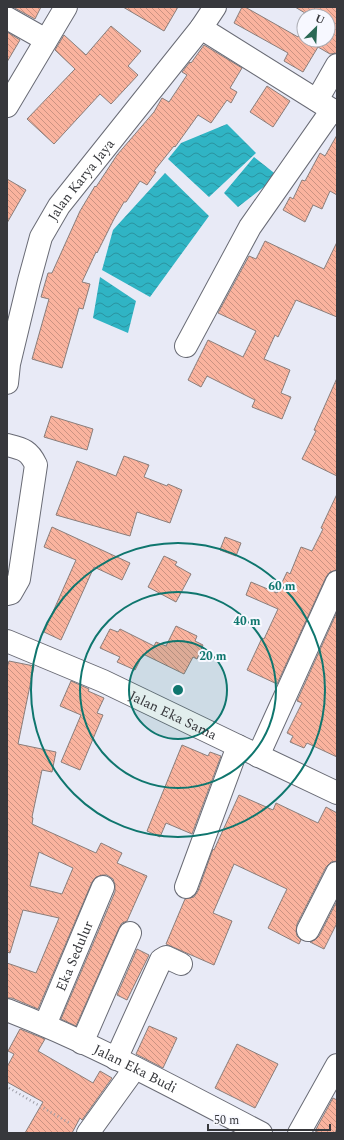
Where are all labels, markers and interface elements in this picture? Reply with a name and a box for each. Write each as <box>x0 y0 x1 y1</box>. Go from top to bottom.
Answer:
north arrow <box>296 8 336 48</box>
text: U <box>312 10 328 29</box>
street label: Jalan Karya Jaya <box>43 134 120 225</box>
text: 60 m <box>268 577 296 596</box>
text: 40 m <box>233 612 261 631</box>
text: 20 m <box>199 647 227 666</box>
centre of rings <box>171 683 185 697</box>
street label: Jalan Eka Sama <box>126 685 221 745</box>
street label: Eka Sedulur <box>50 917 99 995</box>
street label: Jalan Eka Budi <box>90 1039 181 1098</box>
scale bar <box>208 1106 330 1132</box>
text: 50 m <box>214 1111 239 1130</box>

